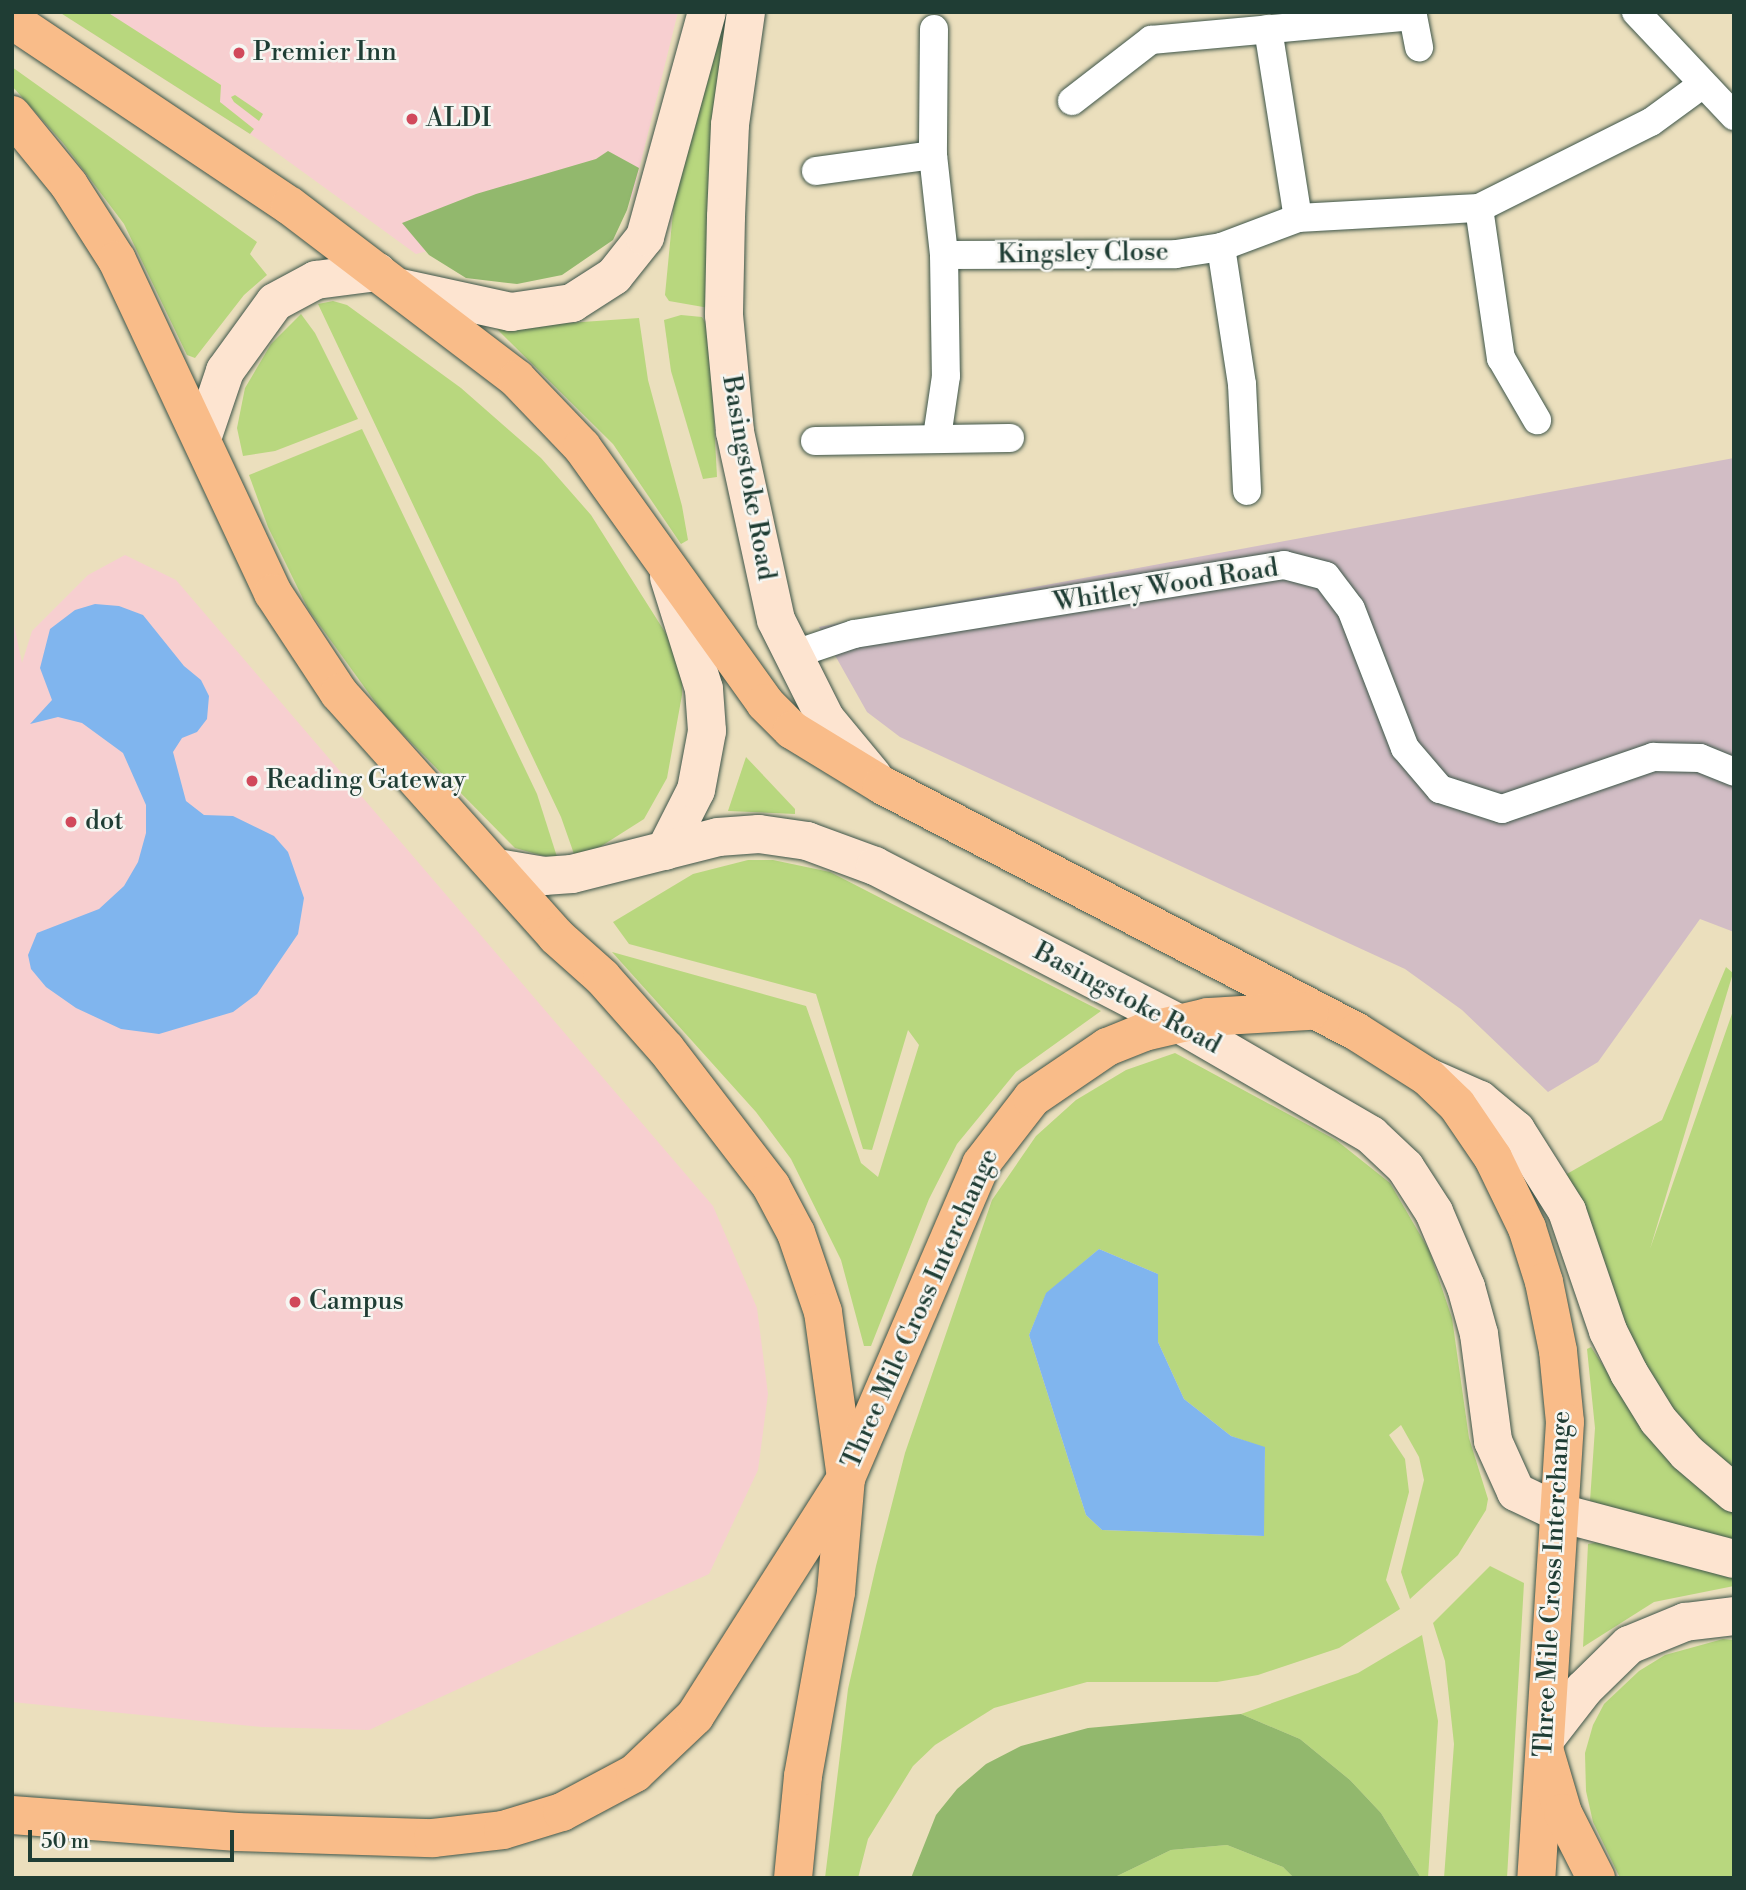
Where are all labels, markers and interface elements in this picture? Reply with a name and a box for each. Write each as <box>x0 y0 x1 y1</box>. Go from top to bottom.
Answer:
place label: Premier Inn <box>253 37 397 69</box>
marker: Premier Inn <box>231 45 247 61</box>
place label: ALDI <box>426 103 491 135</box>
marker: ALDI <box>404 111 420 127</box>
street label: Kingsley Close <box>997 237 1169 271</box>
street label: Basingstoke Road <box>715 373 781 583</box>
street label: Whitley Wood Road <box>1051 553 1281 619</box>
place label: Reading Gateway <box>266 765 466 797</box>
marker: Reading Gateway <box>244 773 260 789</box>
place label: dot <box>85 806 123 838</box>
marker: dot <box>63 814 79 830</box>
street label: Basingstoke Road <box>1028 936 1226 1062</box>
street label: Three Mile Cross Interchange <box>836 1144 1006 1474</box>
place label: Campus <box>309 1286 404 1318</box>
marker: Campus <box>287 1294 303 1310</box>
street label: Three Mile Cross Interchange <box>1528 1410 1578 1758</box>
scale bar <box>32 1816 238 1860</box>
text: 50 m <box>41 1829 89 1855</box>

